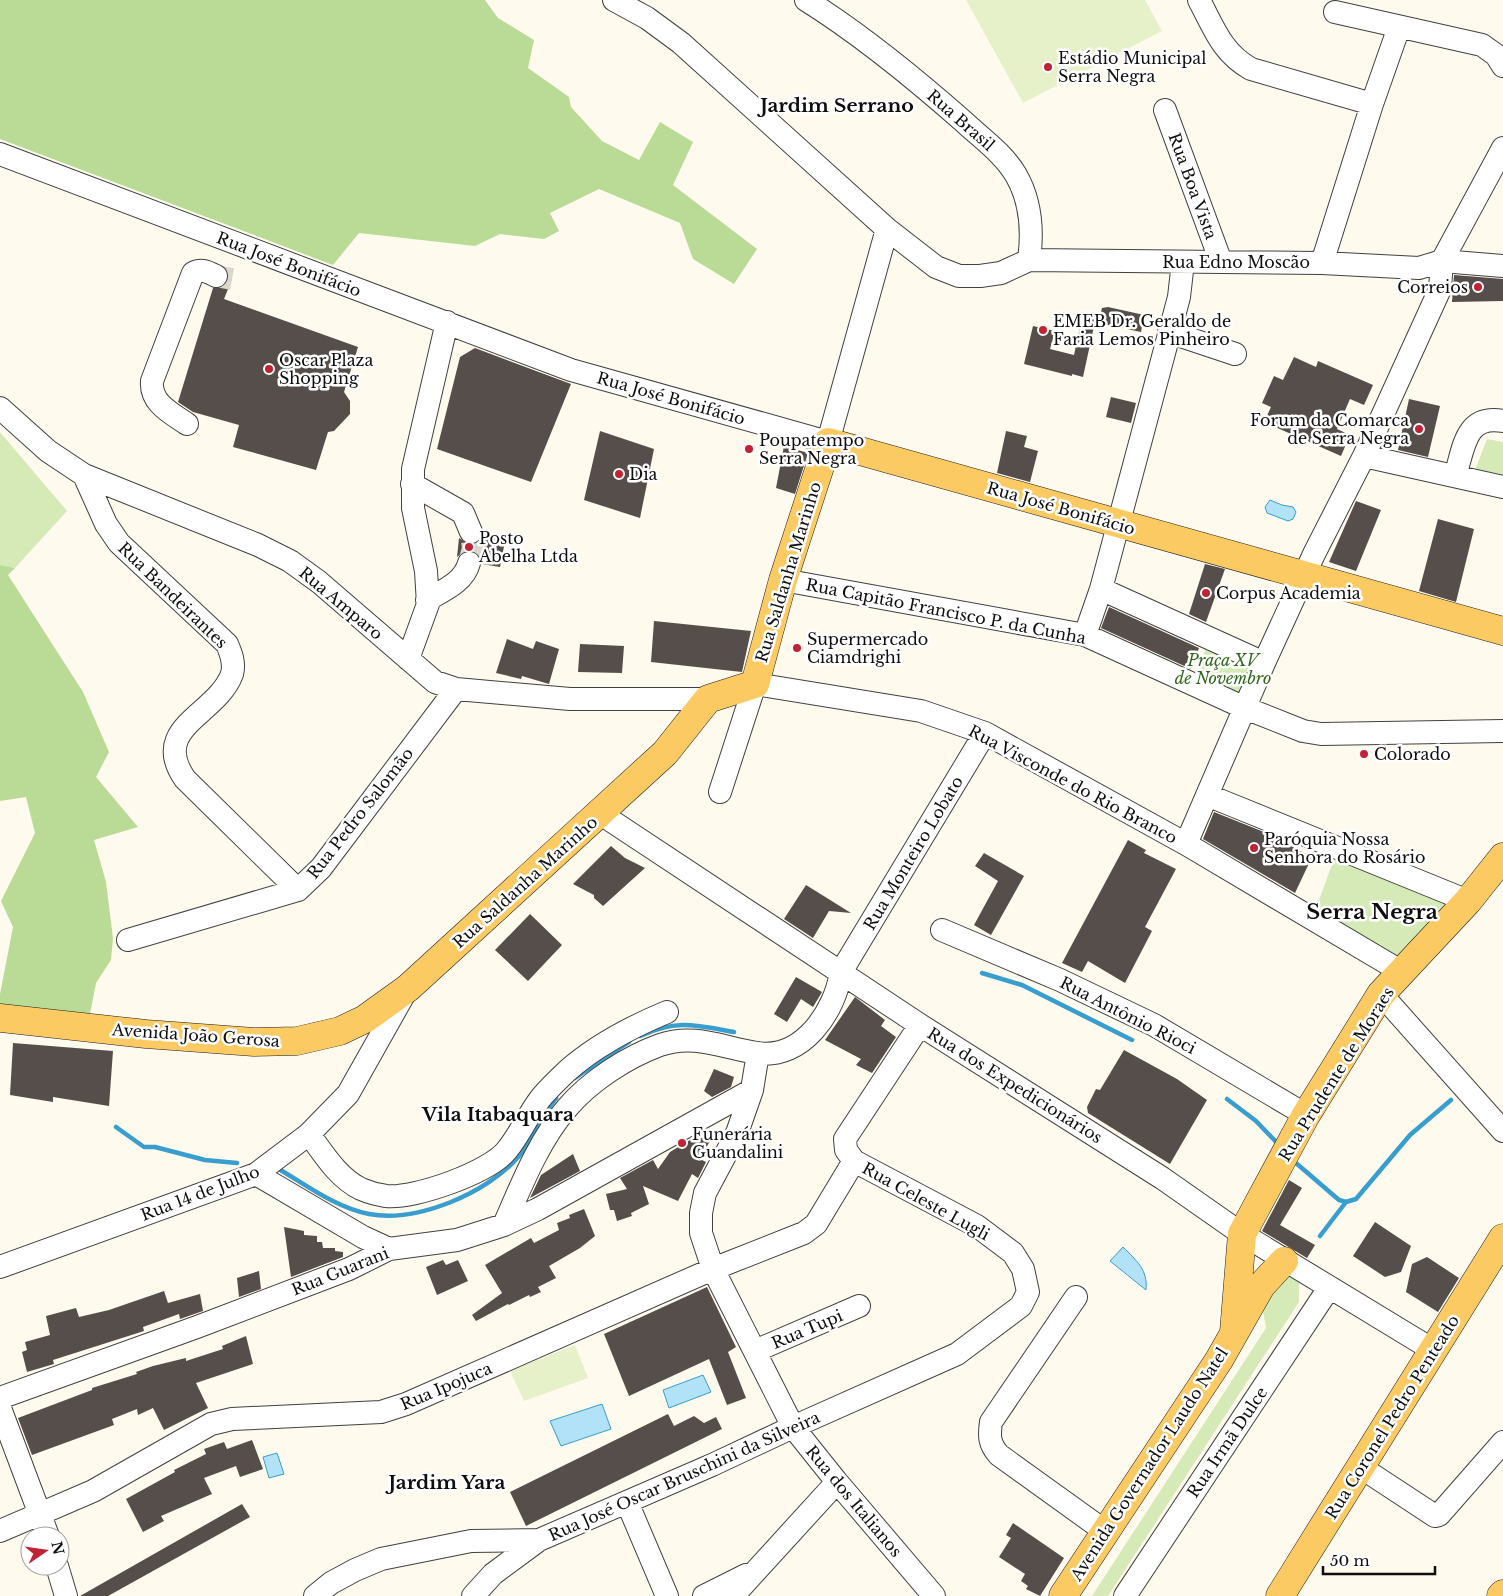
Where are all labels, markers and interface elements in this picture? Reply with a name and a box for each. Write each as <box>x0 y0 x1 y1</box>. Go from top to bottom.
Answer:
place label: Estádio Municipal Serra Negra <box>1058 48 1206 86</box>
marker: Estádio Municipal Serra Negra <box>1042 61 1054 73</box>
street label: Rua Brasil <box>923 85 999 155</box>
district label: Jardim Serrano <box>756 94 914 117</box>
street label: Rua Boa Vista <box>1164 130 1222 242</box>
street label: Rua José Bonifácio <box>214 227 364 301</box>
street label: Rua Edno Moscão <box>1162 252 1310 272</box>
place label: Correios <box>1397 277 1468 297</box>
marker: Correios <box>1472 281 1484 293</box>
place label: EMEB Dr. Geraldo de Faria Lemos Pinheiro <box>1053 311 1231 349</box>
marker: EMEB Dr. Geraldo de Faria Lemos Pinheiro <box>1037 324 1049 336</box>
place label: Oscar Plaza Shopping <box>279 350 374 388</box>
marker: Oscar Plaza Shopping <box>263 363 275 375</box>
street label: Rua José Bonifácio <box>595 367 747 429</box>
place label: Forum da Comarca de Serra Negra <box>1250 410 1409 448</box>
marker: Forum da Comarca de Serra Negra <box>1413 423 1425 435</box>
place label: Poupatempo Serra Negra <box>759 430 864 468</box>
marker: Poupatempo Serra Negra <box>743 443 755 455</box>
place label: Dia <box>629 464 658 484</box>
marker: Dia <box>613 468 625 480</box>
street label: Rua José Bonifácio <box>985 477 1137 539</box>
street label: Rua Saldanha Marinho <box>751 479 825 665</box>
place label: Posto Abelha Ltda <box>478 528 578 566</box>
street label: Rua Bandeirantes <box>114 538 232 652</box>
marker: Posto Abelha Ltda <box>463 541 475 553</box>
street label: Rua Amparo <box>295 562 387 644</box>
street label: Rua Capitão Francisco P. da Cunha <box>804 574 1088 648</box>
place label: Corpus Academia <box>1216 583 1361 603</box>
marker: Corpus Academia <box>1200 587 1212 599</box>
place label: Supermercado Ciamdrighi <box>807 629 928 667</box>
marker: Supermercado Ciamdrighi <box>791 642 803 654</box>
park label: Praça XV de Novembro <box>1175 650 1271 688</box>
street label: Rua Visconde do Rio Branco <box>965 720 1181 848</box>
street label: Rua Pedro Salomão <box>303 743 417 883</box>
place label: Colorado <box>1374 744 1451 764</box>
marker: Colorado <box>1358 748 1370 760</box>
street label: Rua Monteiro Lobato <box>859 772 967 934</box>
street label: Rua Saldanha Marinho <box>449 812 601 952</box>
place label: Paróquia Nossa Senhora do Rosário <box>1264 829 1425 867</box>
marker: Paróquia Nossa Senhora do Rosário <box>1248 842 1260 854</box>
district label: Serra Negra <box>1306 899 1438 925</box>
street label: Rua Antônio Rioci <box>1057 972 1200 1058</box>
street label: Rua Prudente de Moraes <box>1274 983 1398 1165</box>
street label: Avenida João Gerosa <box>111 1019 281 1051</box>
street label: Rua dos Expedicionários <box>924 1023 1106 1147</box>
district label: Vila Itabaquara <box>421 1103 574 1126</box>
place label: Funerária Guandalini <box>692 1124 784 1162</box>
marker: Funerária Guandalini <box>676 1137 688 1149</box>
street label: Rua Celeste Lugli <box>859 1158 994 1245</box>
street label: Rua 14 de Julho <box>138 1161 262 1225</box>
street label: Rua Guarani <box>288 1242 392 1300</box>
street label: Rua Tupi <box>769 1305 846 1353</box>
street label: Rua Coronel Pedro Penteado <box>1321 1311 1463 1523</box>
street label: Avenida Governador Laudo Natel <box>1065 1344 1232 1585</box>
street label: Rua Ipojuca <box>397 1358 495 1414</box>
street label: Rua Irmã Dulce <box>1183 1383 1271 1501</box>
street label: Rua José Oscar Bruschini da Silveira <box>545 1407 823 1545</box>
street label: Rua dos Italianos <box>802 1441 906 1561</box>
district label: Jardim Yara <box>385 1471 506 1494</box>
north arrow <box>20 1526 70 1576</box>
text: N <box>47 1540 68 1557</box>
scale bar <box>1323 1544 1436 1576</box>
text: 50 m <box>1330 1551 1370 1570</box>

